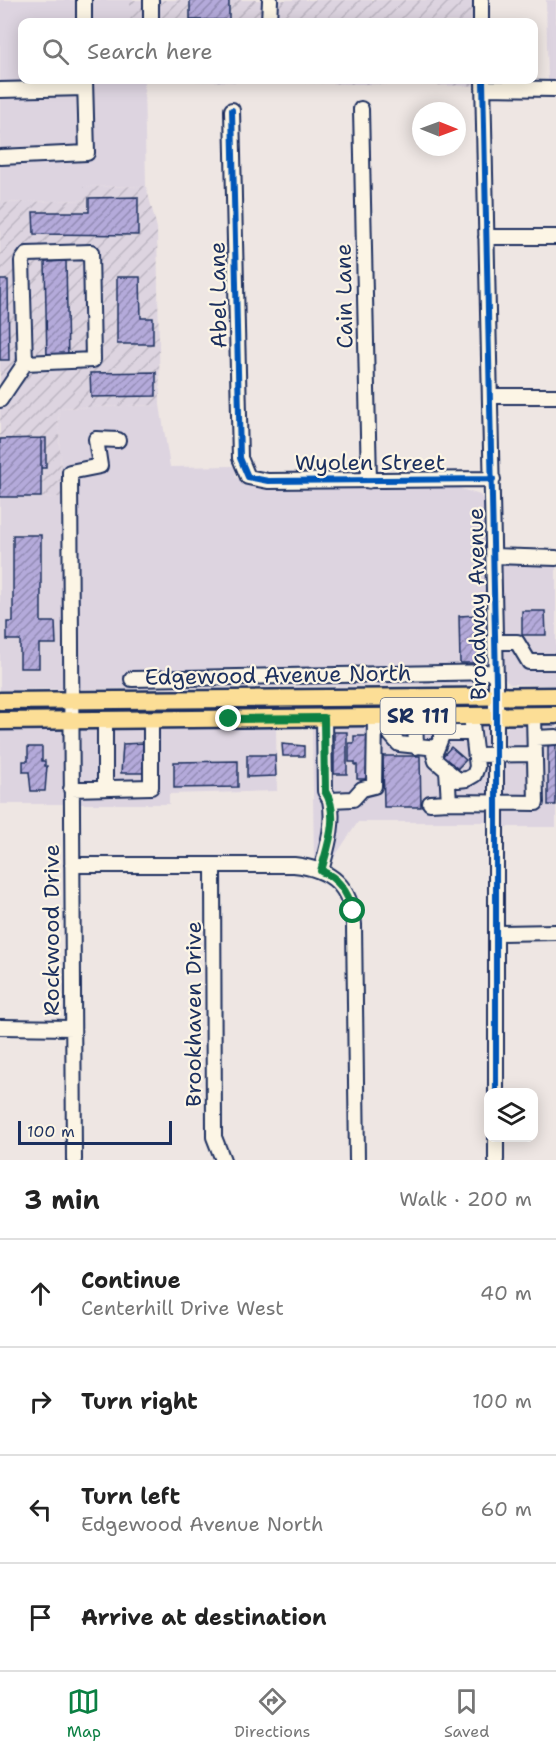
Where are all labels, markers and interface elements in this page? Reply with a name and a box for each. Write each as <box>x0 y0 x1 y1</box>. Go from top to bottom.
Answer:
search box <box>18 18 538 84</box>
icon: search <box>39 35 72 68</box>
text: Search here <box>87 37 213 66</box>
north arrow <box>412 102 466 156</box>
street label: Abel Lane <box>203 241 233 349</box>
street label: Cain Lane <box>329 243 359 349</box>
street label: Wyolen Street <box>295 448 445 477</box>
street label: Broadway Avenue <box>461 508 493 700</box>
street label: Edgewood Avenue North <box>144 658 412 692</box>
road number: SR 111 <box>380 698 456 734</box>
route end <box>215 705 241 731</box>
street label: Rockwood Drive <box>37 844 66 1016</box>
route start <box>339 897 365 923</box>
street label: Brookhaven Drive <box>179 921 208 1107</box>
map controls <box>484 1088 538 1142</box>
button: layers <box>484 1088 538 1142</box>
scale bar <box>18 1118 172 1146</box>
text: 100 m <box>27 1121 75 1142</box>
text: 3 min <box>24 1182 100 1217</box>
text: Walk · 200 m <box>399 1186 532 1212</box>
text: Continue <box>81 1266 181 1295</box>
icon: ahead <box>24 1277 57 1310</box>
text: 40 m <box>480 1280 532 1306</box>
text: Centerhill Drive West <box>81 1295 284 1321</box>
icon: right <box>24 1385 57 1418</box>
text: Turn right <box>81 1387 198 1416</box>
text: 100 m <box>472 1388 532 1414</box>
text: Turn left <box>81 1482 180 1511</box>
icon: left <box>24 1493 57 1526</box>
text: 60 m <box>480 1496 532 1522</box>
text: Edgewood Avenue North <box>81 1511 323 1537</box>
icon: arrive <box>24 1601 57 1634</box>
text: Arrive at destination <box>81 1603 327 1632</box>
tab: Map <box>67 1685 101 1742</box>
tab: Directions <box>234 1685 311 1742</box>
tab: Saved <box>444 1685 489 1742</box>

